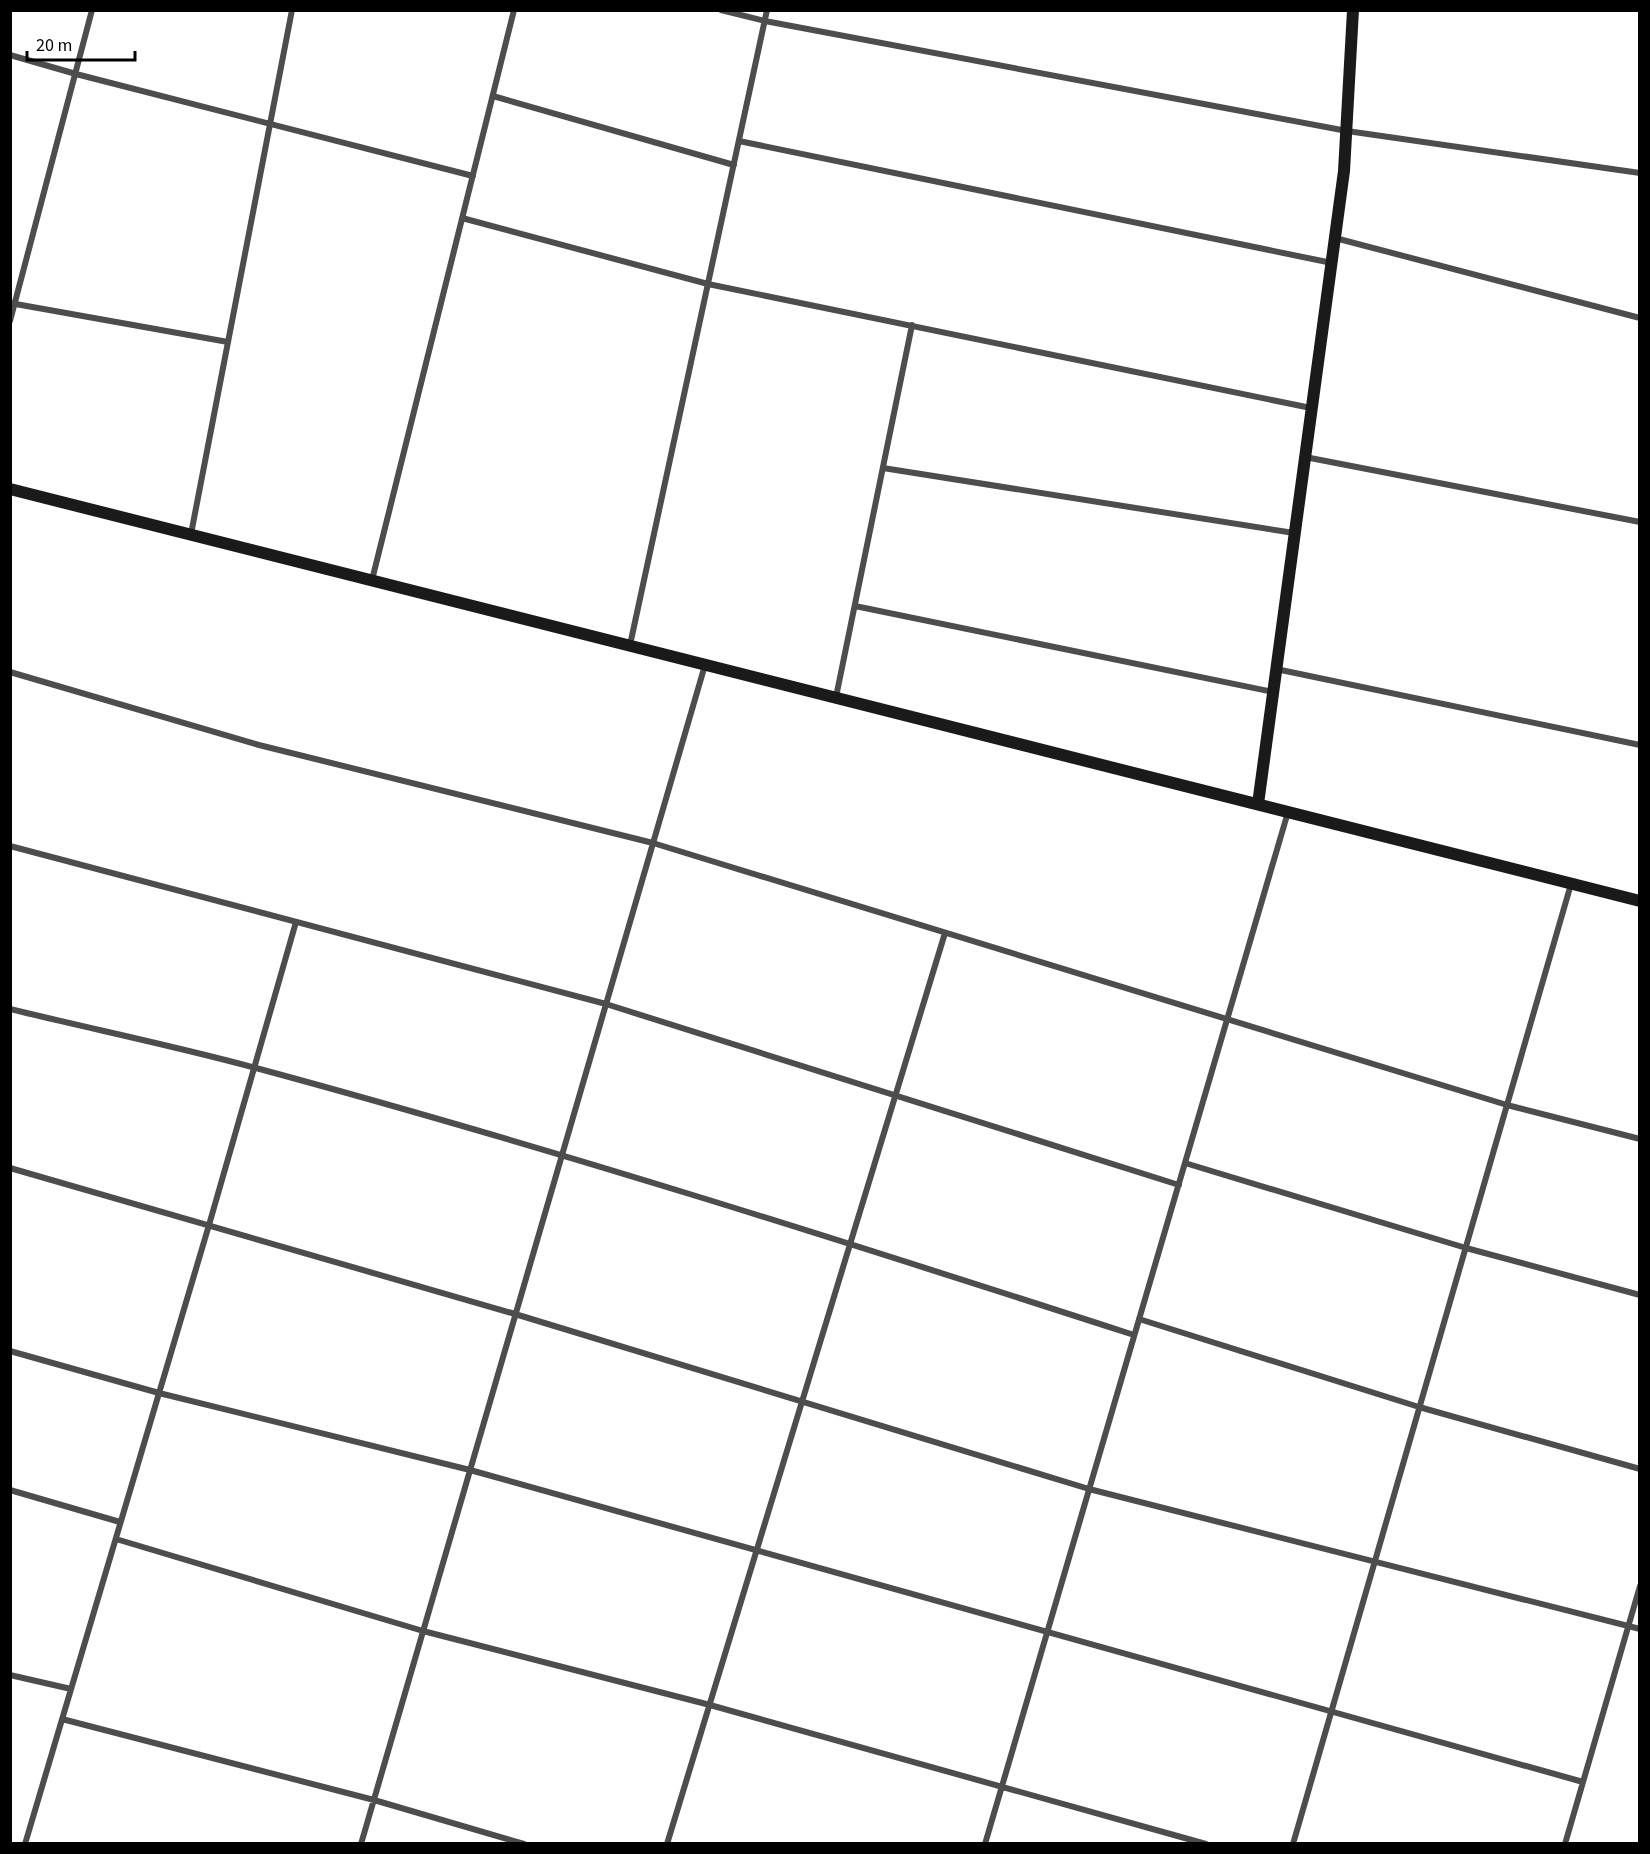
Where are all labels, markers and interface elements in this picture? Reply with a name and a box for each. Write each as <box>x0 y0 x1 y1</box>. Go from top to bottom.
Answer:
scale bar <box>27 24 135 62</box>
text: 20 m <box>36 33 72 58</box>

